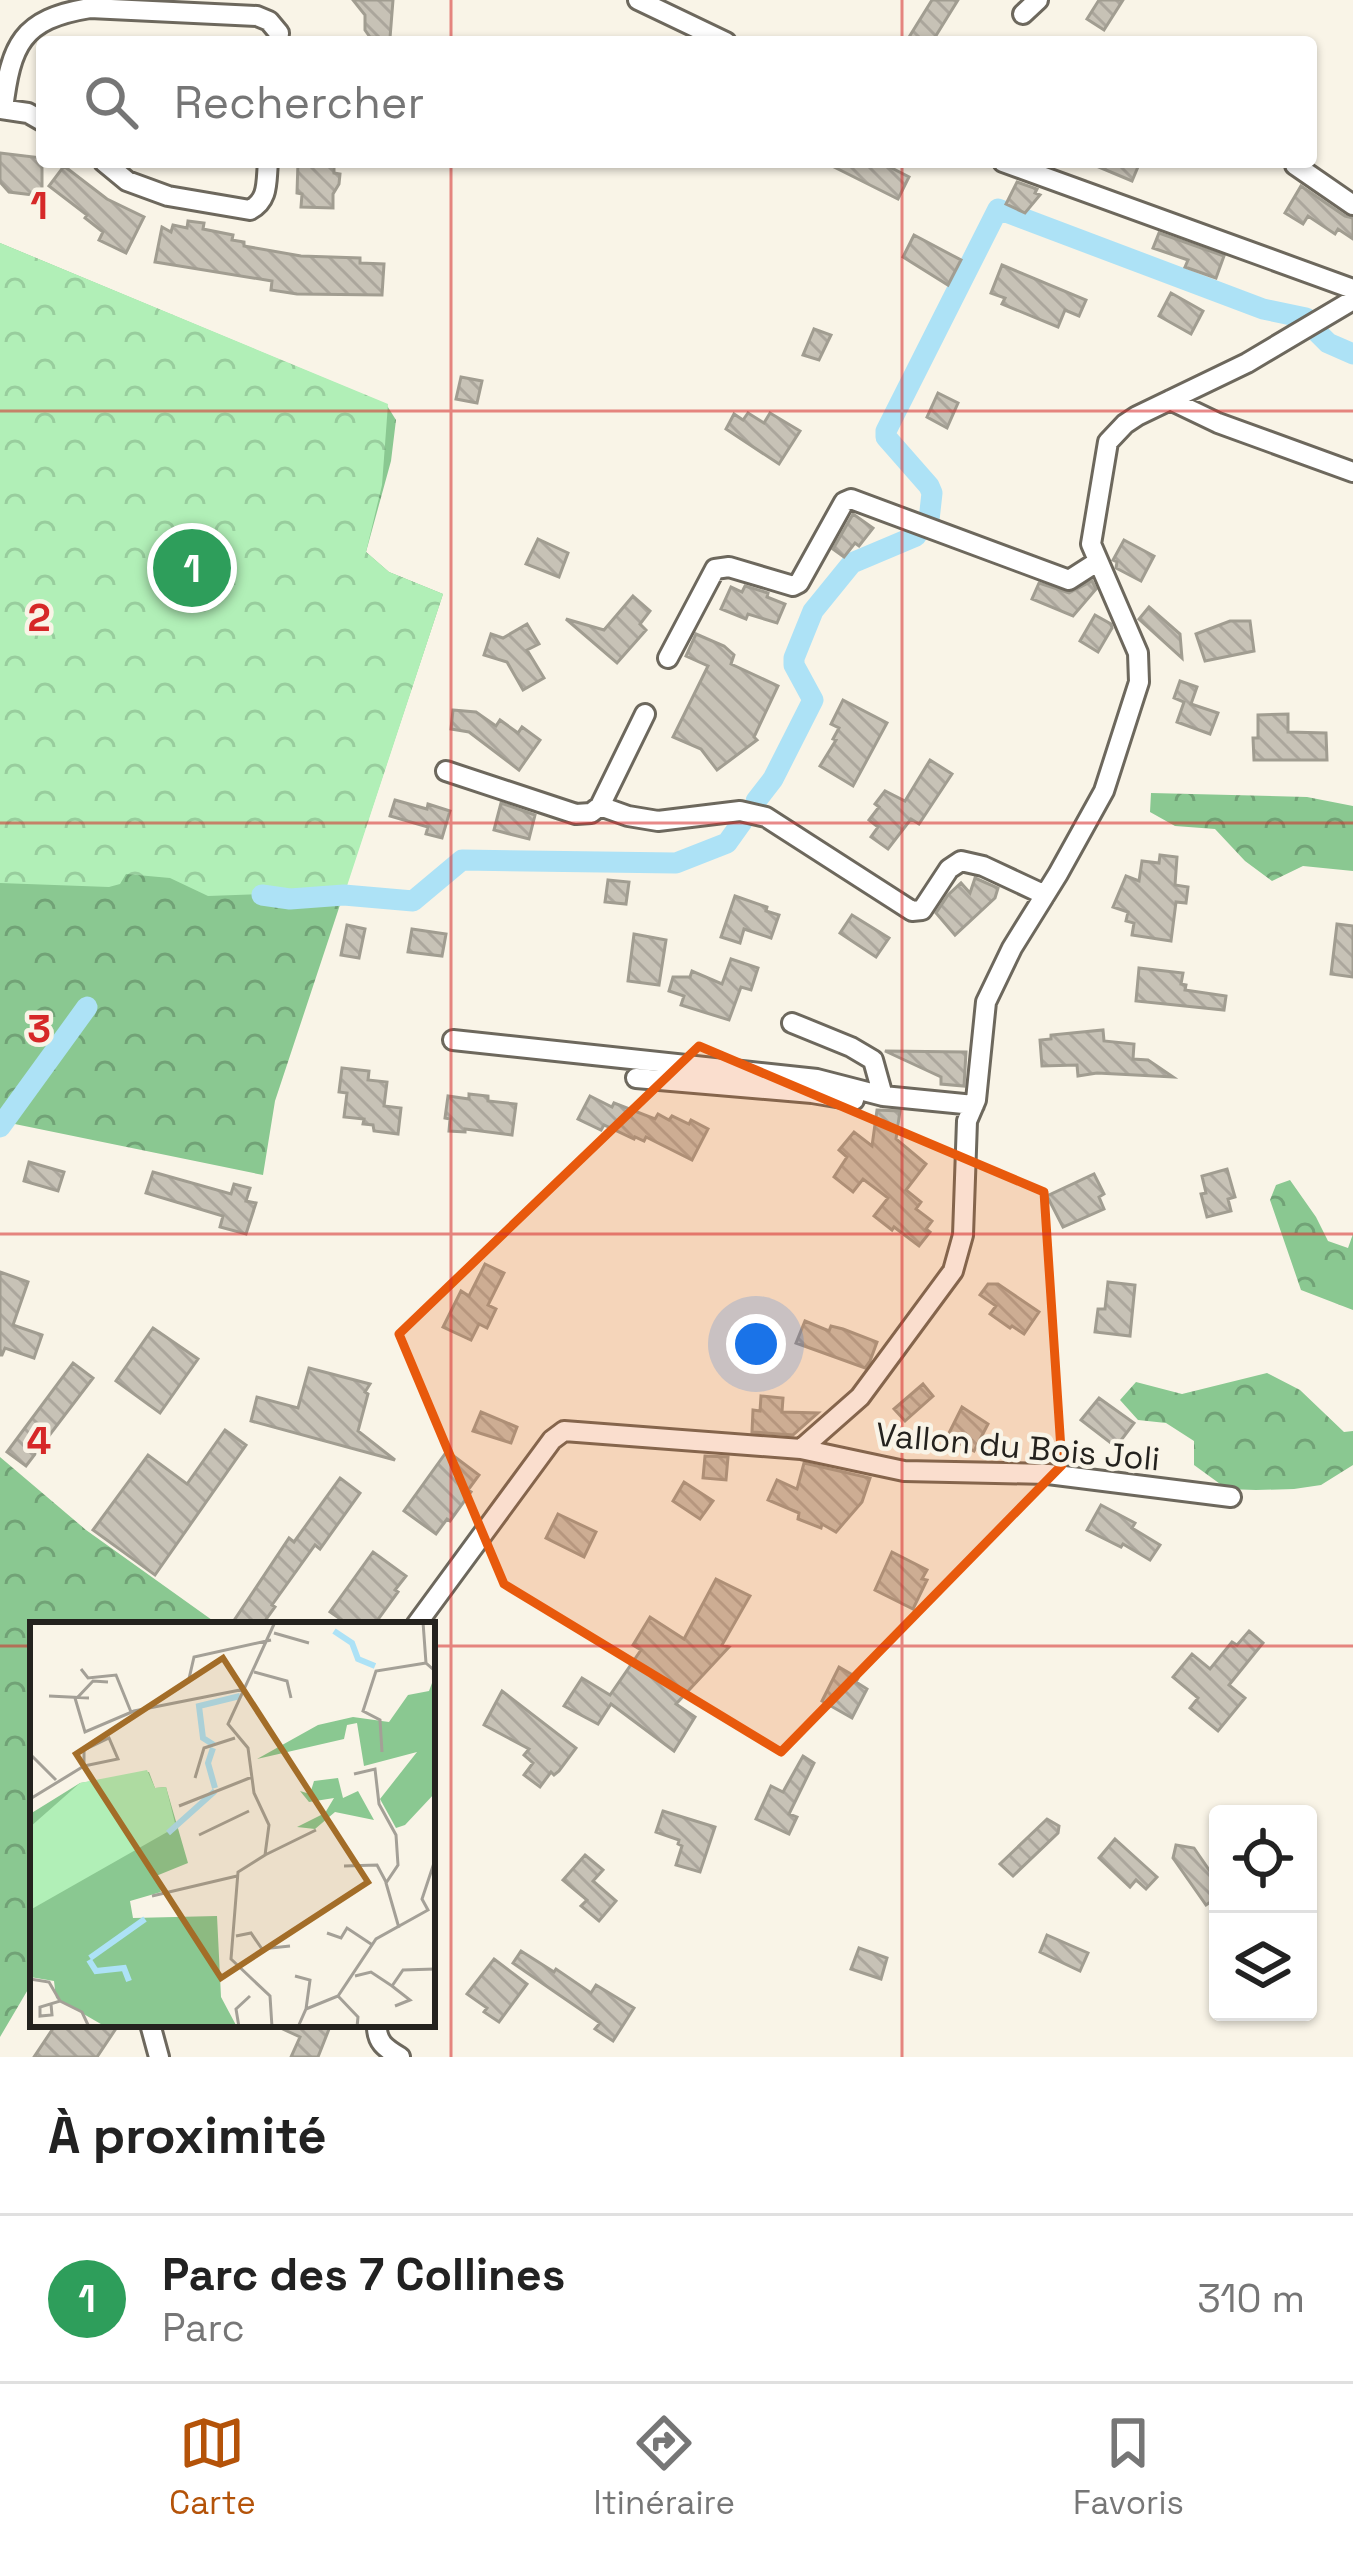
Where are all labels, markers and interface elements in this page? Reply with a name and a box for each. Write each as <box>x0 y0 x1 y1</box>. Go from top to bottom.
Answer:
search box <box>36 36 1317 168</box>
icon: search <box>78 69 144 135</box>
text: Rechercher <box>174 74 424 131</box>
text: 1 <box>30 181 48 230</box>
pin: 1 <box>153 523 231 613</box>
text: 2 <box>27 593 51 642</box>
text: 3 <box>27 1004 51 1053</box>
your location <box>726 1314 786 1374</box>
street label: Vallon du Bois Joli <box>874 1414 1162 1480</box>
text: 4 <box>27 1416 51 1465</box>
inset map <box>30 1622 435 2027</box>
map controls <box>1209 1805 1317 2021</box>
button: locate <box>1209 1805 1317 1913</box>
button: layers <box>1209 1913 1317 2021</box>
text: À proximité <box>48 2103 327 2168</box>
text: Parc des 7 Collines <box>162 2246 565 2303</box>
text: 1 <box>78 2274 96 2323</box>
text: 310 m <box>1197 2274 1305 2323</box>
text: Parc <box>162 2303 245 2352</box>
tab: Carte <box>169 2410 256 2524</box>
tab: Itinéraire <box>594 2410 735 2524</box>
tab: Favoris <box>1073 2410 1184 2524</box>

